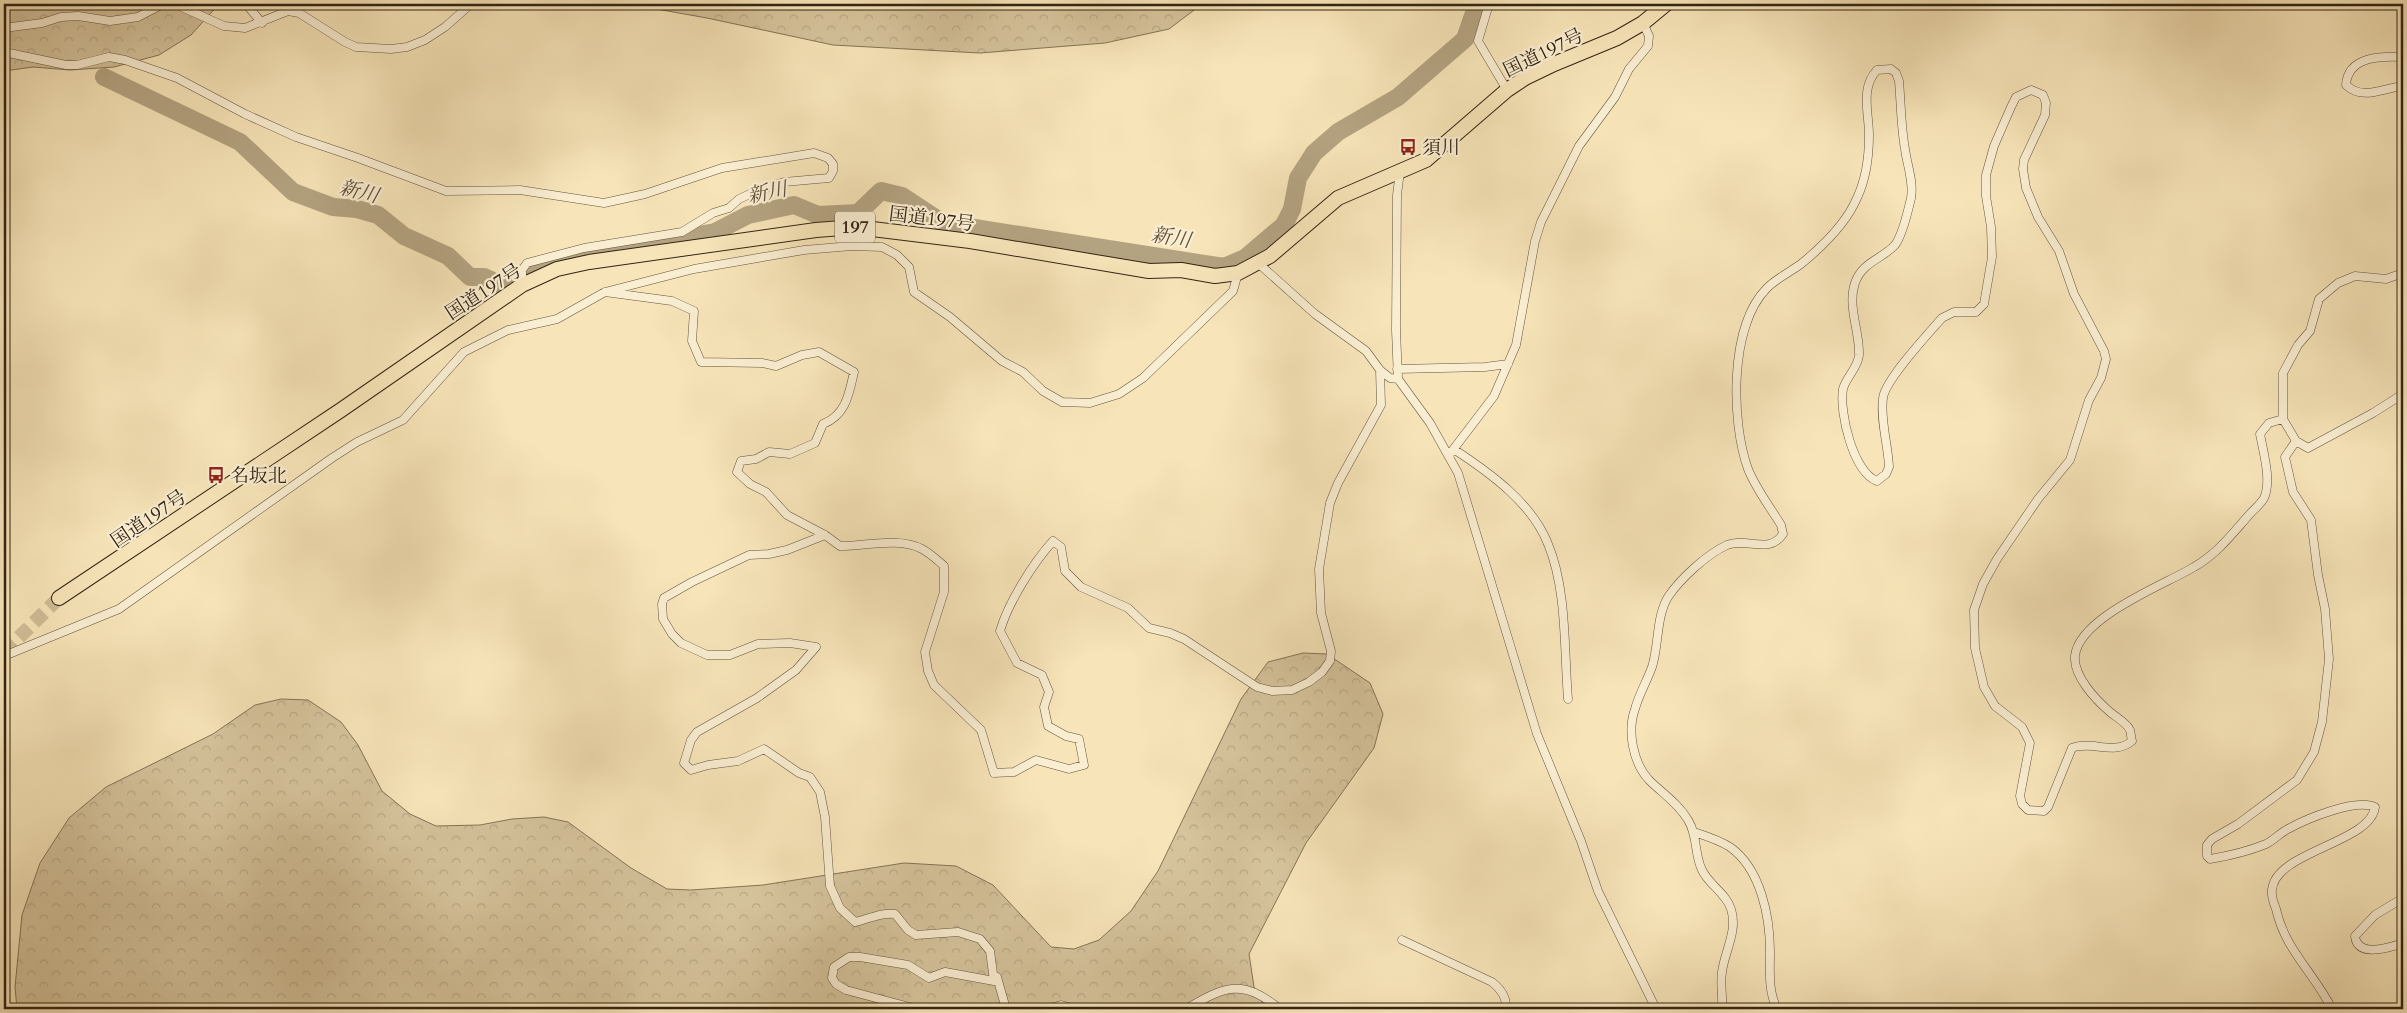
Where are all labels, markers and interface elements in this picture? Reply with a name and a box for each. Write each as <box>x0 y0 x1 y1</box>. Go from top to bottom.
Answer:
street label: 国道197号 <box>1499 22 1588 83</box>
place label: 須川 <box>1422 135 1460 161</box>
bus stop icon: 須川 <box>1398 137 1418 157</box>
water label: 新川 <box>336 174 383 210</box>
water label: 新川 <box>745 175 791 210</box>
street label: 国道197号 <box>888 201 976 237</box>
road number: 197 <box>835 212 875 242</box>
water label: 新川 <box>1149 221 1195 254</box>
street label: 国道197号 <box>440 257 527 326</box>
place label: 名坂北 <box>230 463 287 489</box>
bus stop icon: 名坂北 <box>206 465 226 485</box>
street label: 国道197号 <box>106 484 192 554</box>

